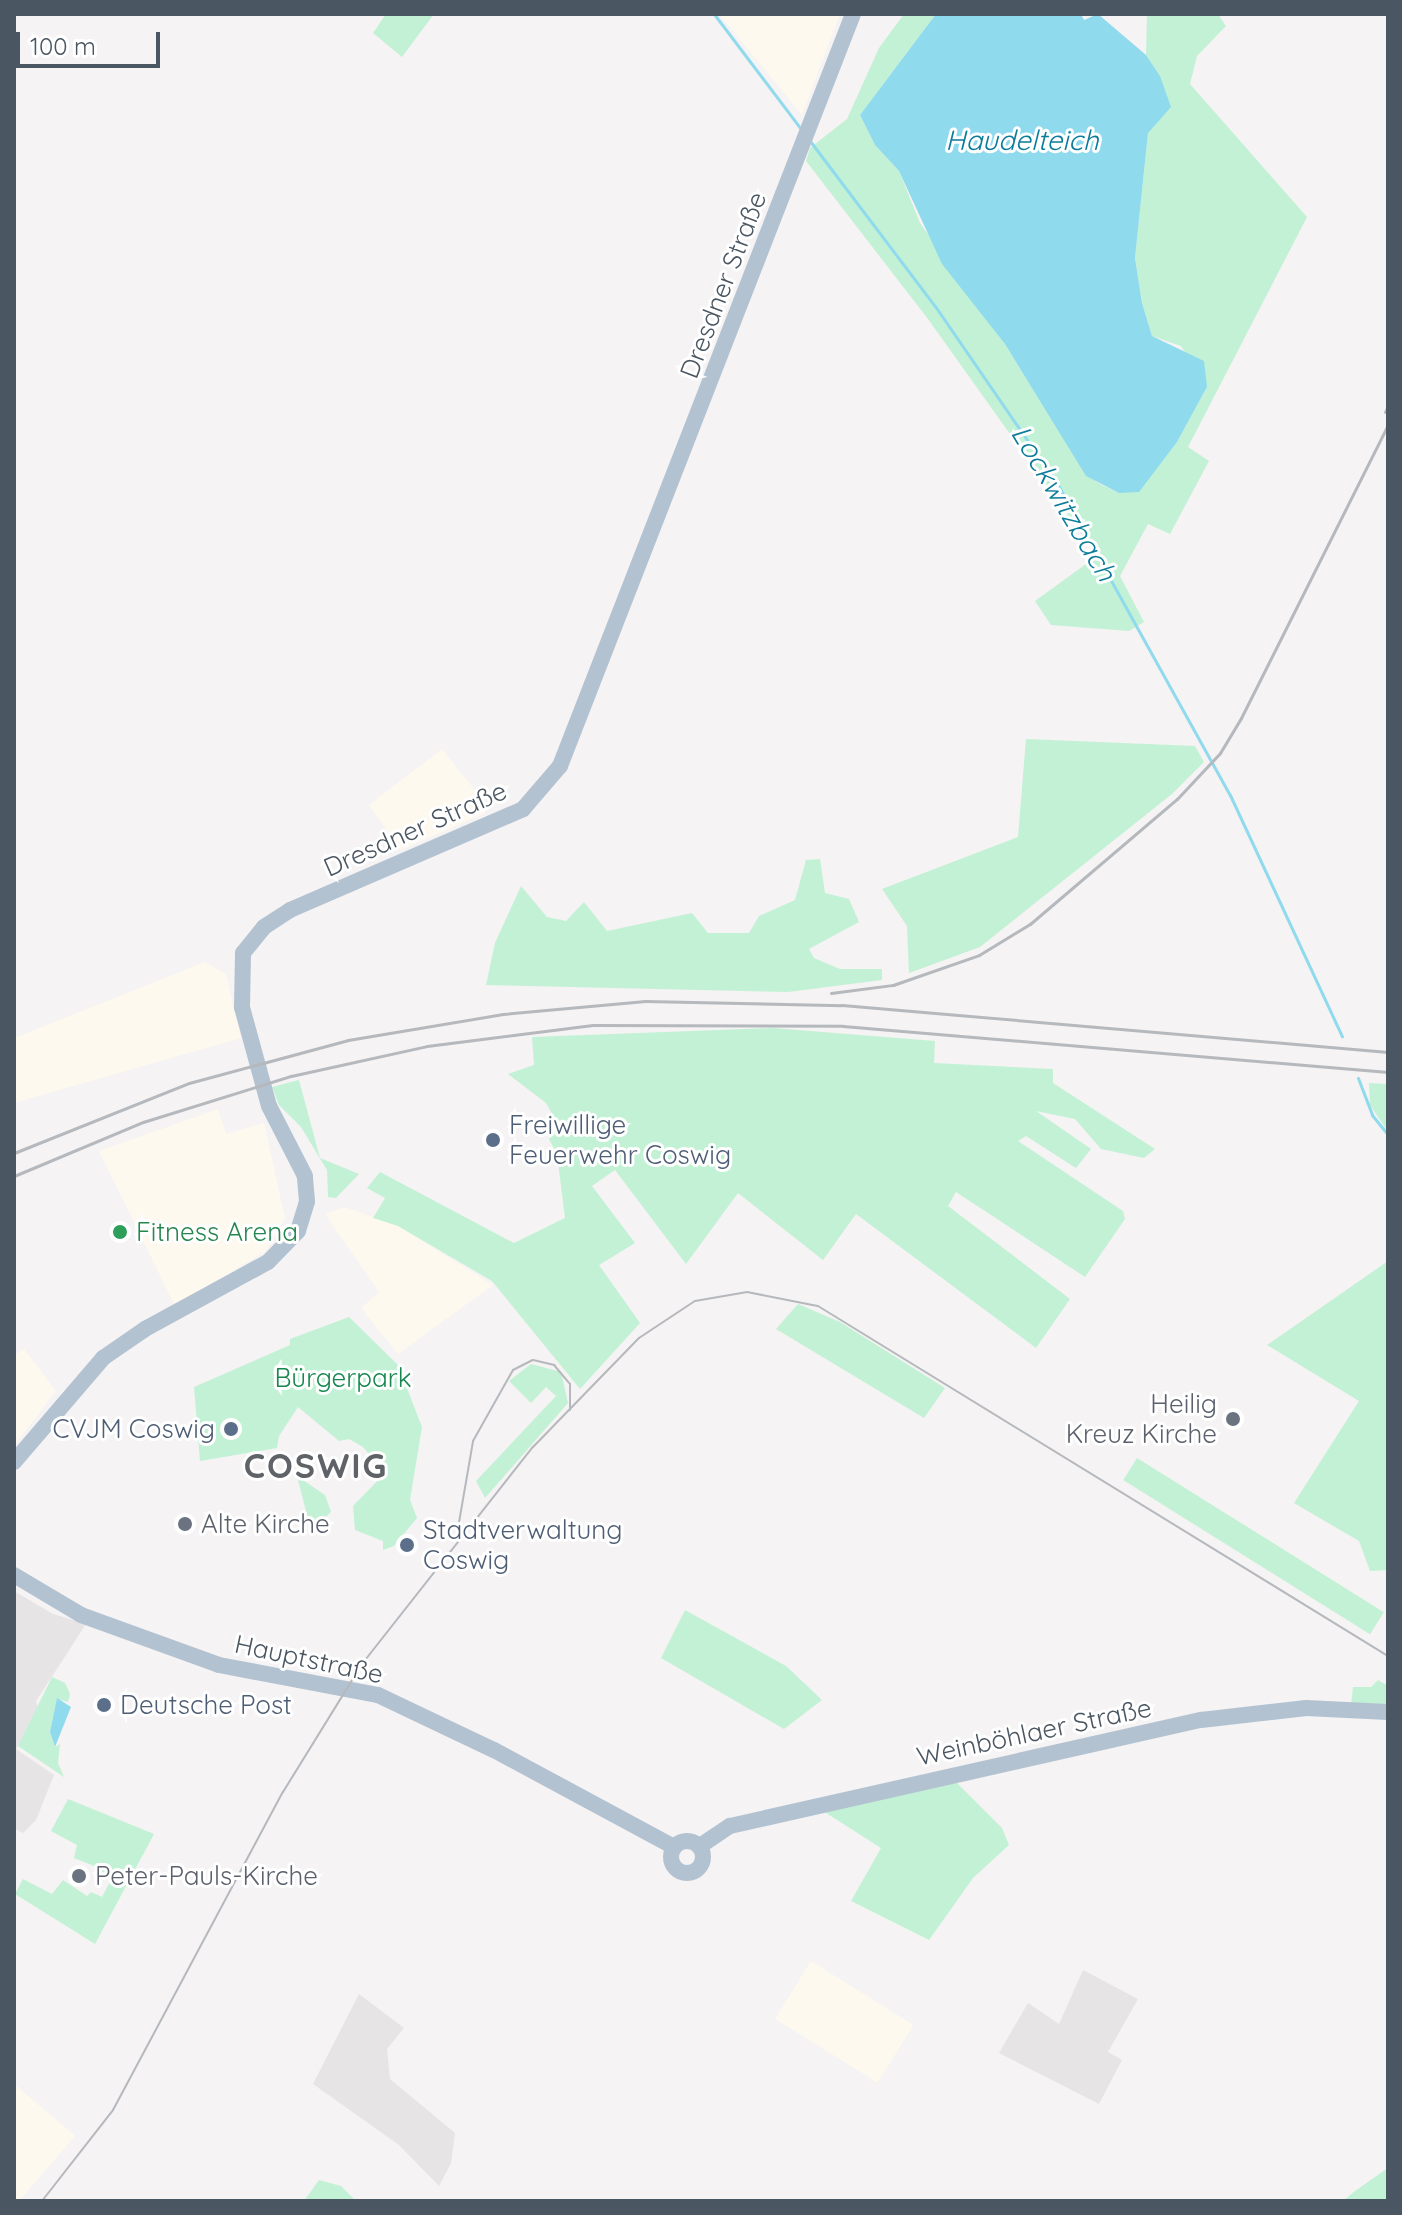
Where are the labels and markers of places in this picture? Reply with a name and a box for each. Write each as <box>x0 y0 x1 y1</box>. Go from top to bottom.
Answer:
place label: Freiwillige Feuerwehr Coswig <box>509 1109 731 1170</box>
marker: Freiwillige Feuerwehr Coswig <box>484 1131 502 1149</box>
place label: Fitness Arena <box>136 1216 298 1248</box>
marker: Fitness Arena <box>111 1223 129 1241</box>
place label: Heilig Kreuz Kirche <box>1066 1388 1217 1450</box>
marker: Heilig Kreuz Kirche <box>1224 1410 1242 1428</box>
place label: CVJM Coswig <box>52 1413 215 1445</box>
marker: CVJM Coswig <box>222 1420 240 1438</box>
place label: Alte Kirche <box>201 1508 330 1540</box>
place label: Stadtverwaltung Coswig <box>423 1514 623 1576</box>
marker: Alte Kirche <box>176 1515 194 1533</box>
marker: Stadtverwaltung Coswig <box>398 1536 416 1554</box>
place label: Deutsche Post <box>120 1689 292 1721</box>
marker: Deutsche Post <box>95 1696 113 1714</box>
place label: Peter-Pauls-Kirche <box>95 1860 318 1892</box>
marker: Peter-Pauls-Kirche <box>70 1867 88 1885</box>

